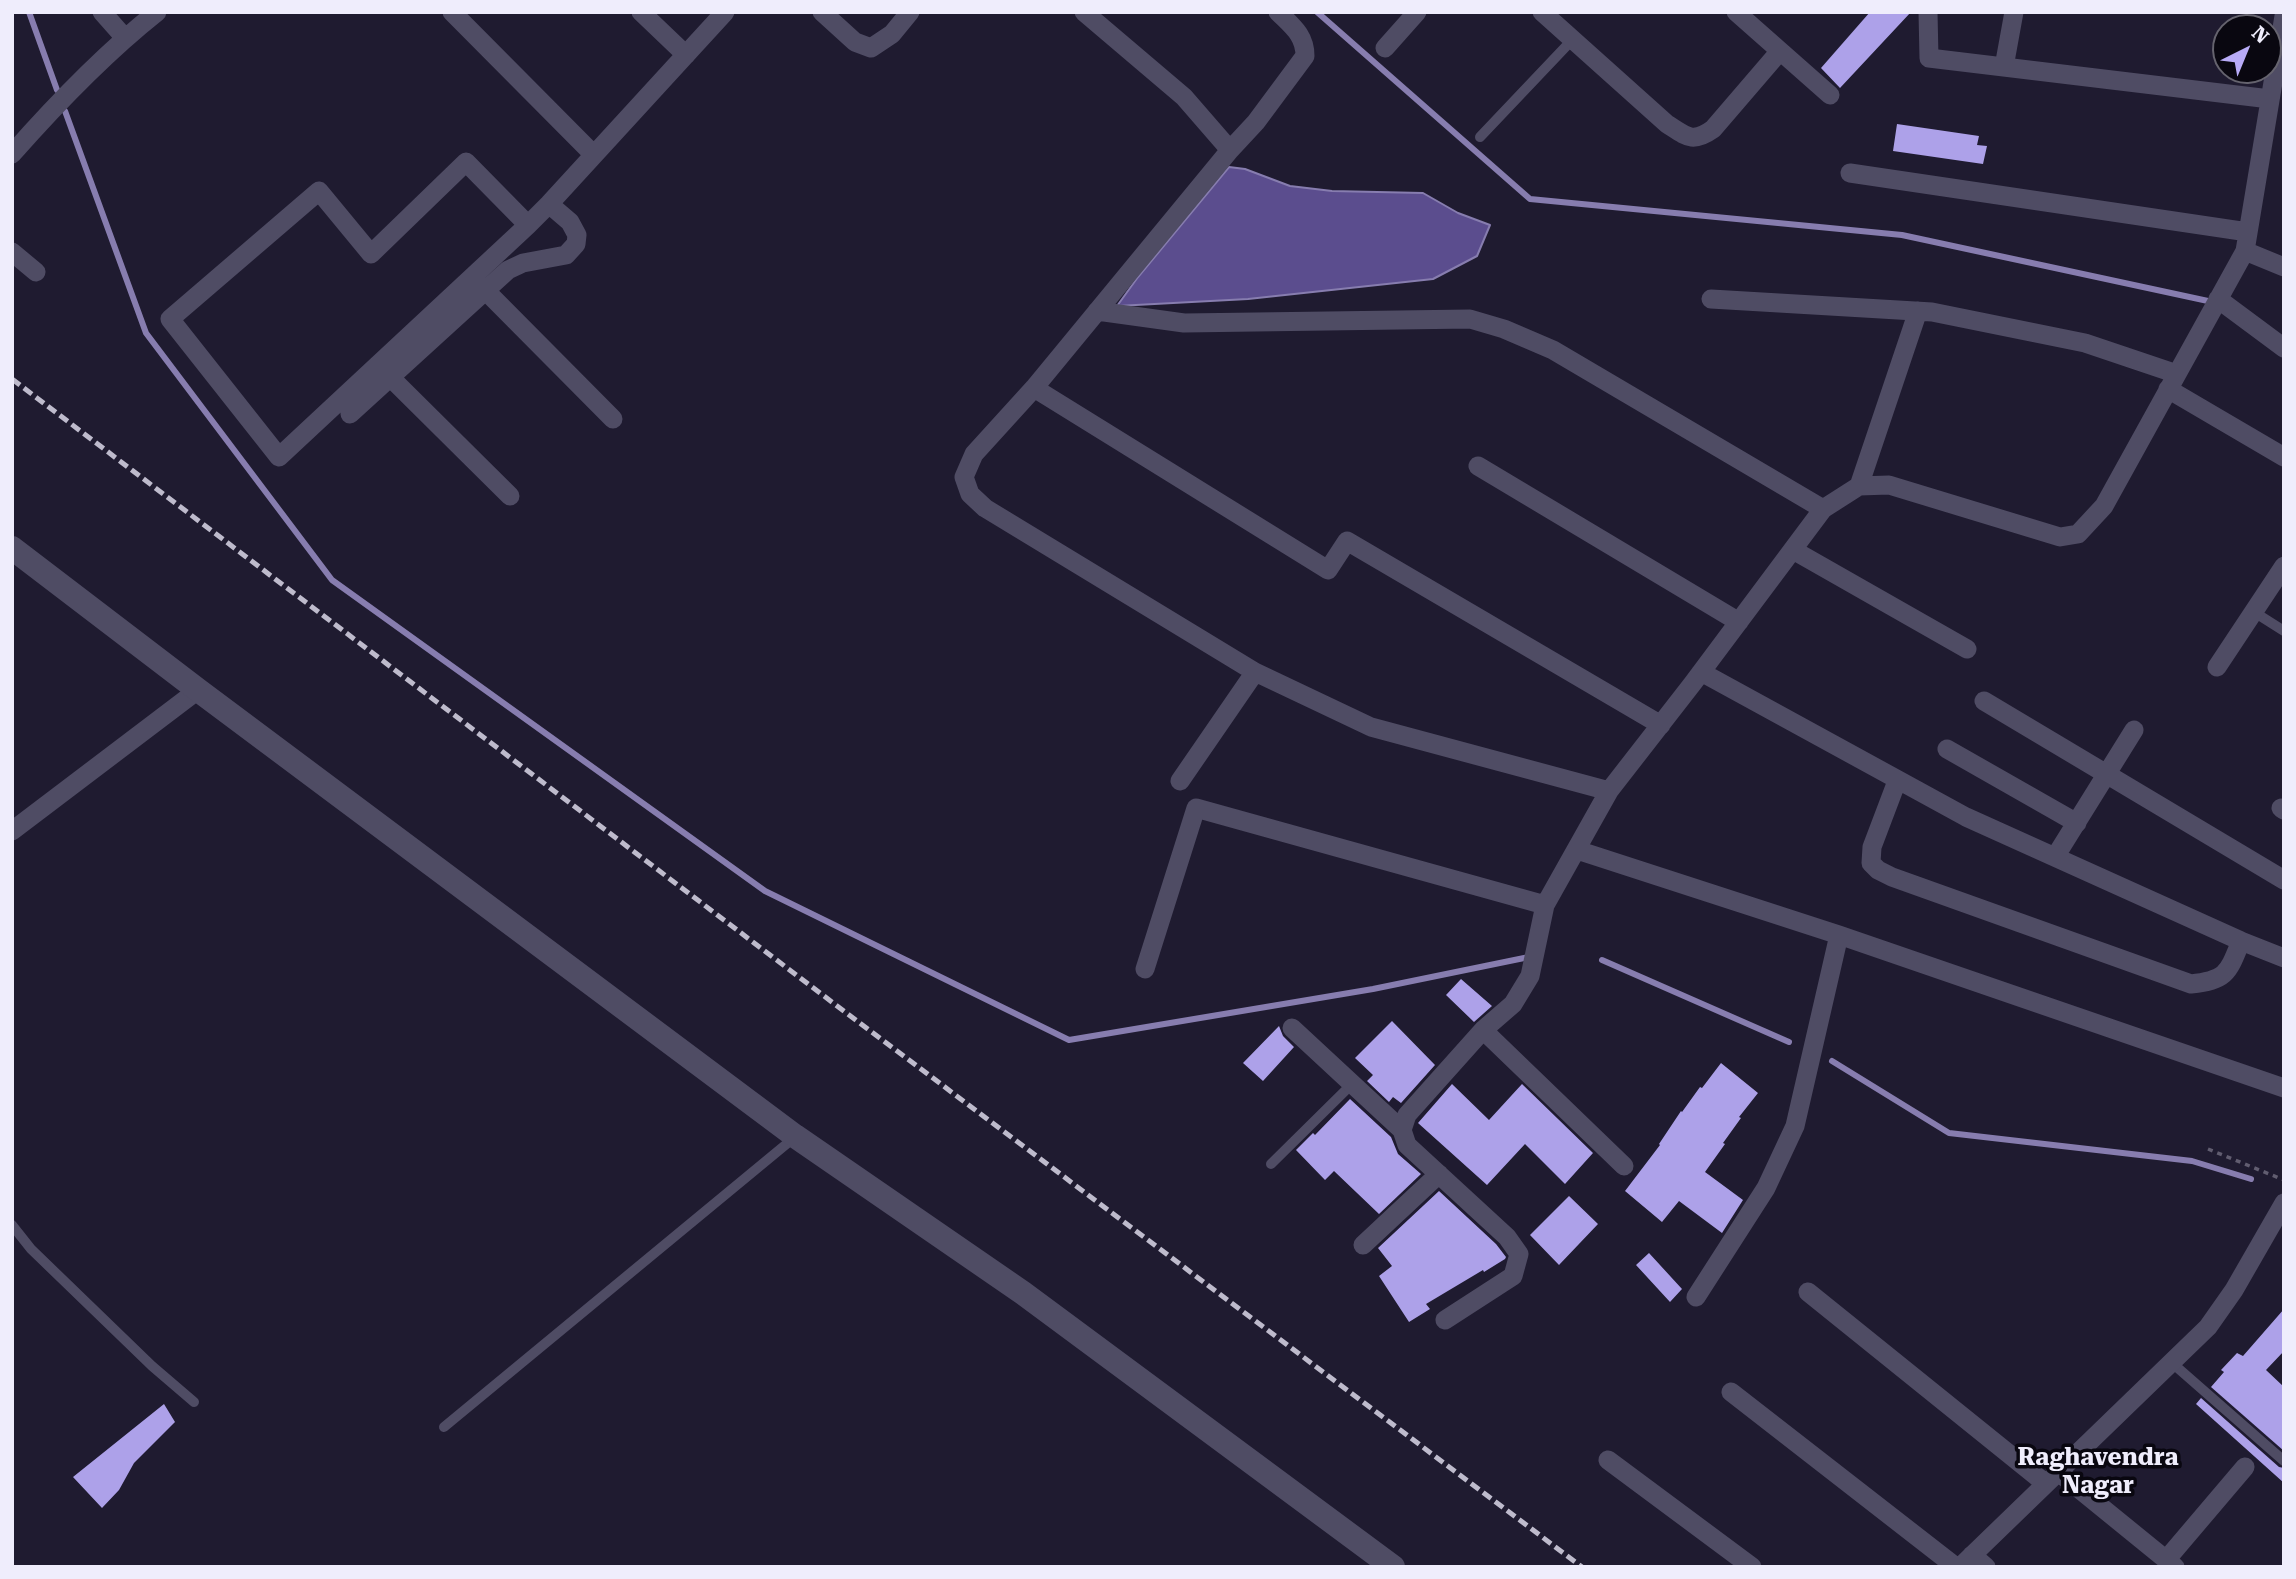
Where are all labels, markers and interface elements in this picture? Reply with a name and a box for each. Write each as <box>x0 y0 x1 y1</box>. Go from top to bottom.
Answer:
north arrow <box>2212 14 2282 84</box>
text: N <box>2247 21 2273 48</box>
district label: Raghavendra Nagar <box>2018 1444 2178 1500</box>

